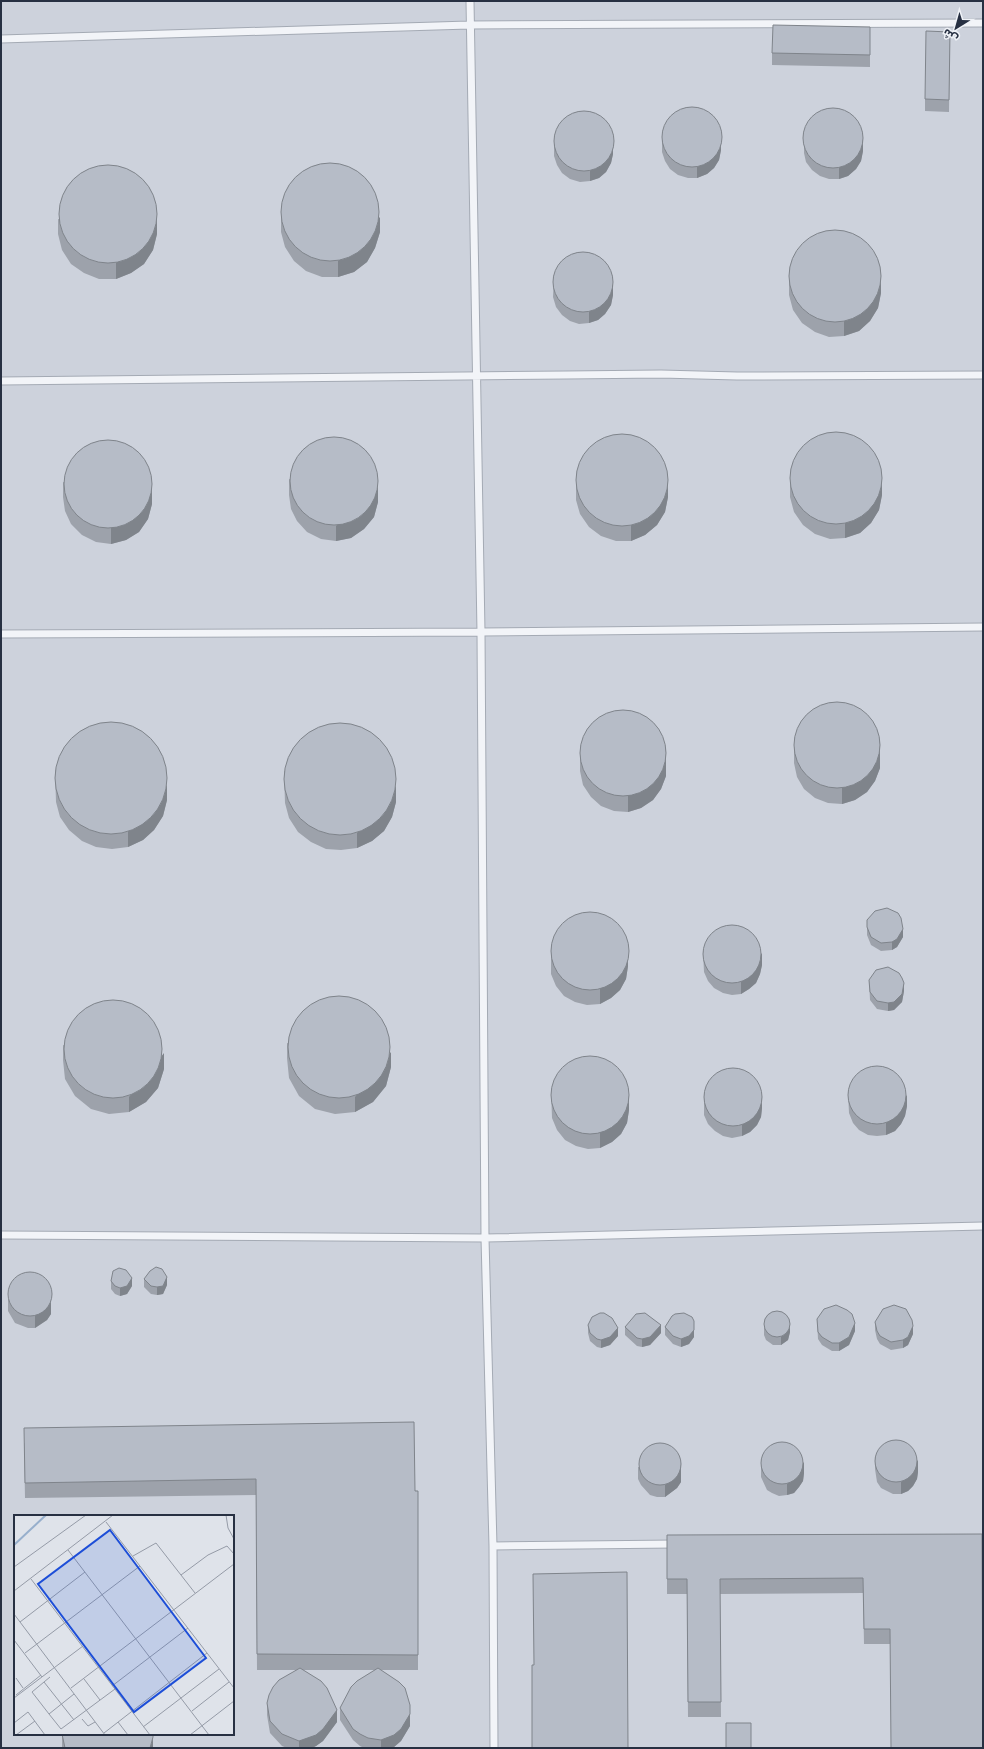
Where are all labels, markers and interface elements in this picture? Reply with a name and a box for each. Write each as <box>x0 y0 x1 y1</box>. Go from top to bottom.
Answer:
north arrow <box>936 8 976 48</box>
text: ش <box>940 25 961 46</box>
inset map <box>14 1515 234 1735</box>

